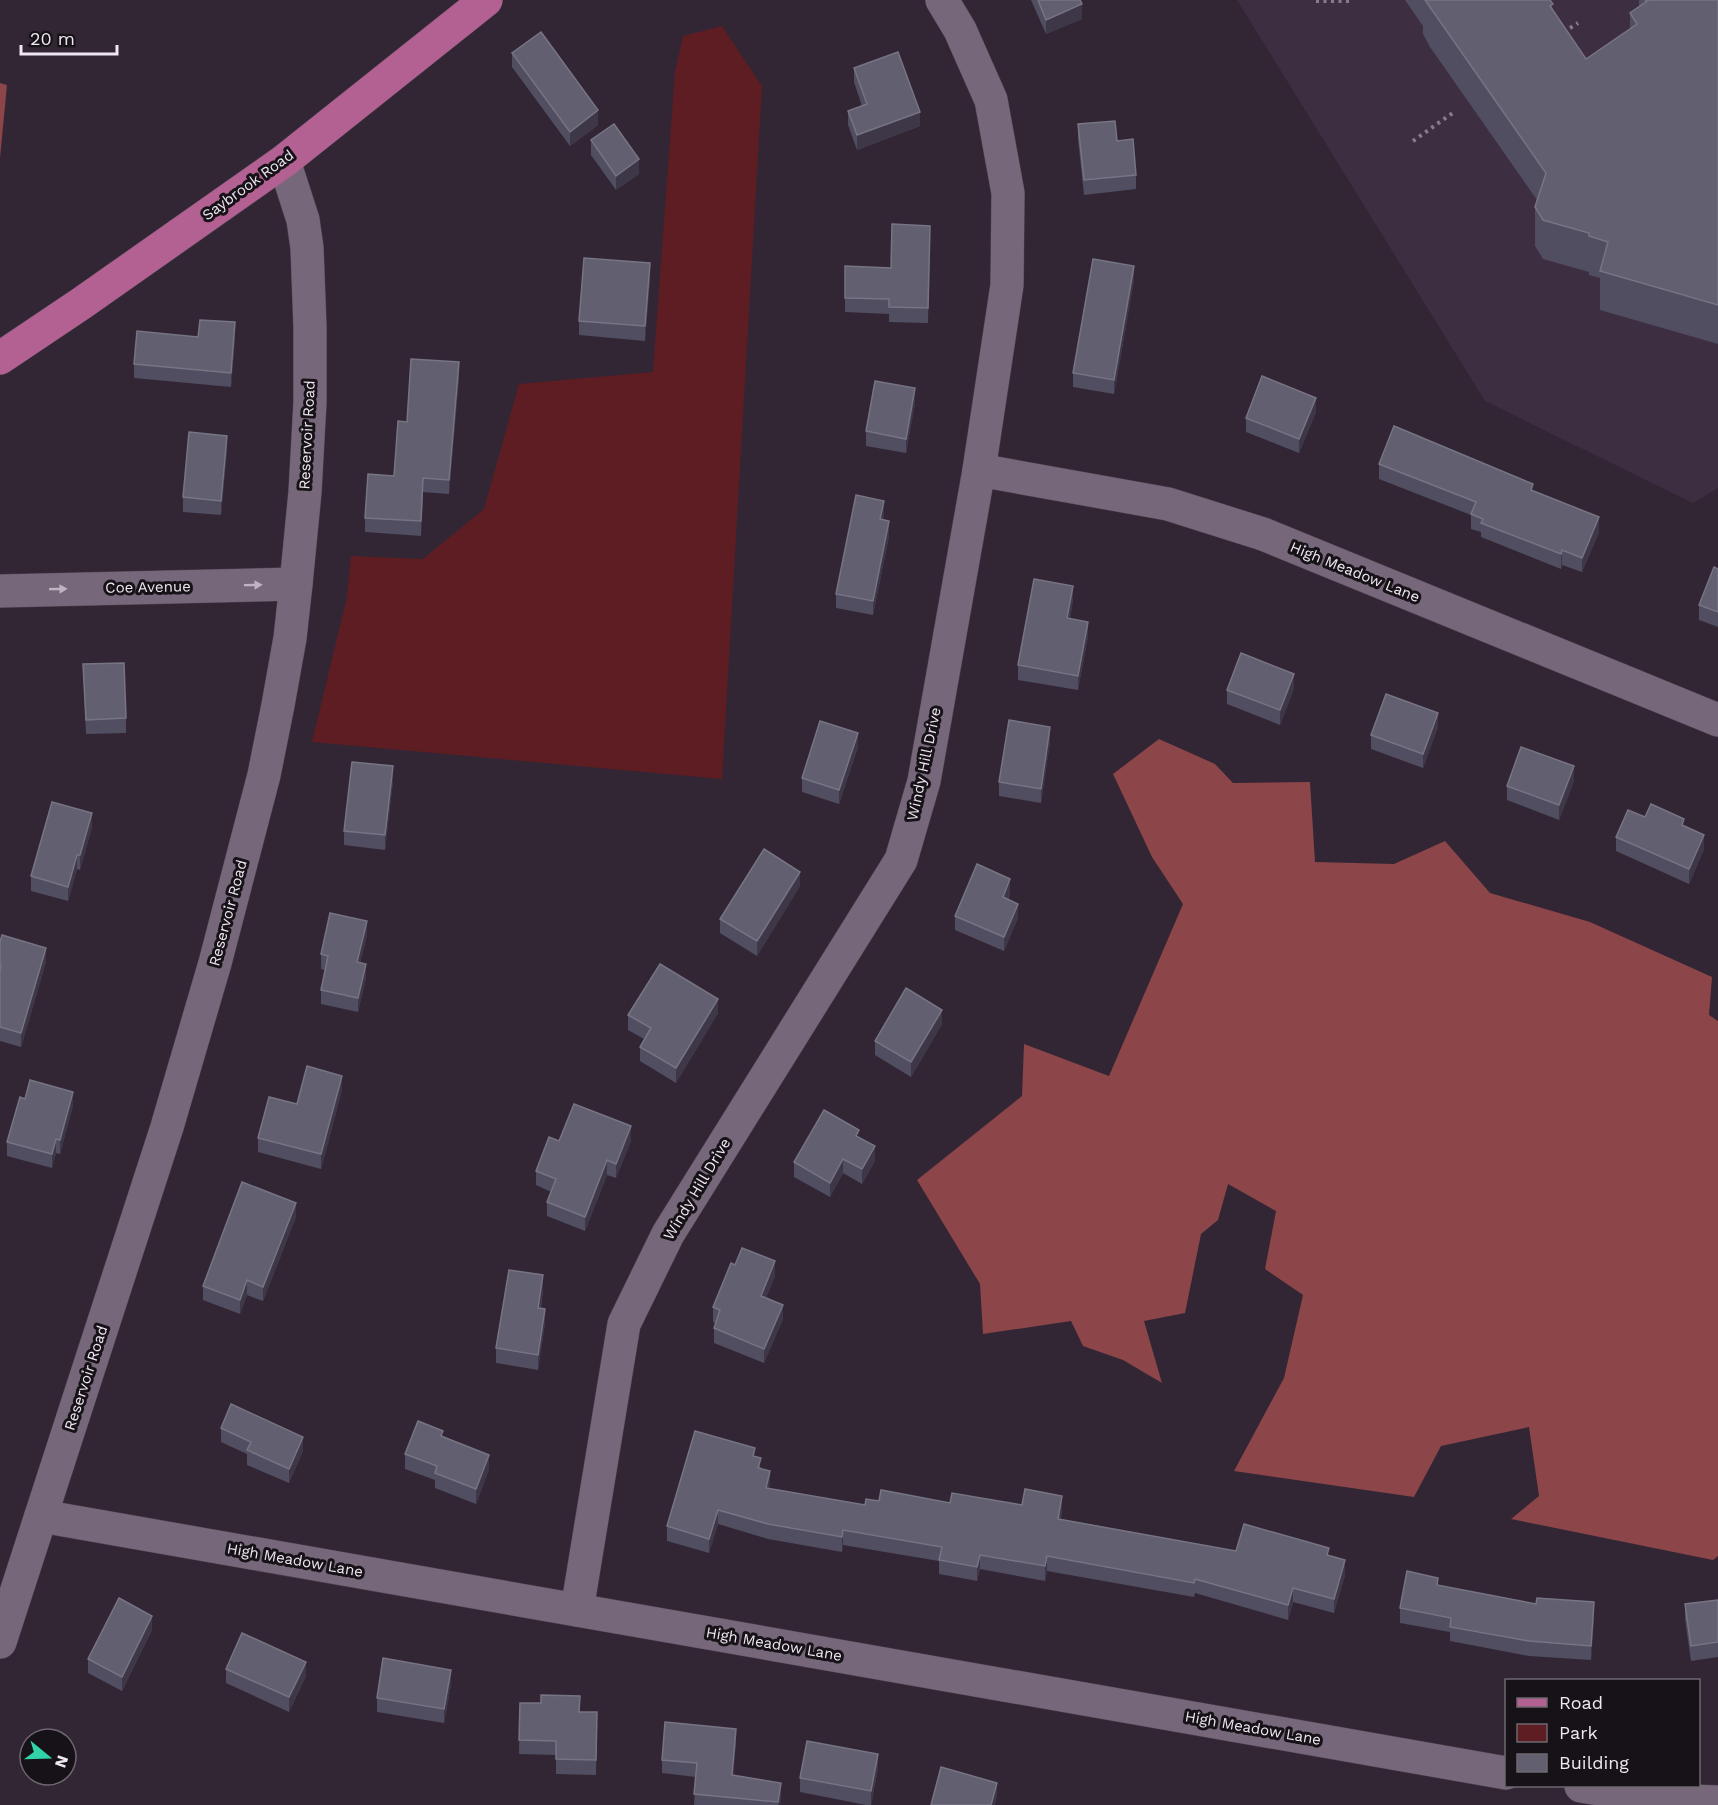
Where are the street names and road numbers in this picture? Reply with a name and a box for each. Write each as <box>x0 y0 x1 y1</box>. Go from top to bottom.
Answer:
street label: Saybrook Road <box>199 146 297 224</box>
street label: Reservoir Road <box>295 380 319 490</box>
street label: High Meadow Lane <box>1288 538 1422 606</box>
street label: Coe Avenue <box>105 577 191 597</box>
street label: Windy Hill Drive <box>903 706 945 822</box>
street label: Reservoir Road <box>205 858 251 968</box>
street label: Windy Hill Drive <box>660 1135 734 1243</box>
street label: Reservoir Road <box>61 1323 111 1433</box>
street label: High Meadow Lane <box>225 1539 365 1581</box>
street label: High Meadow Lane <box>704 1623 844 1665</box>
street label: High Meadow Lane <box>1183 1707 1323 1749</box>

